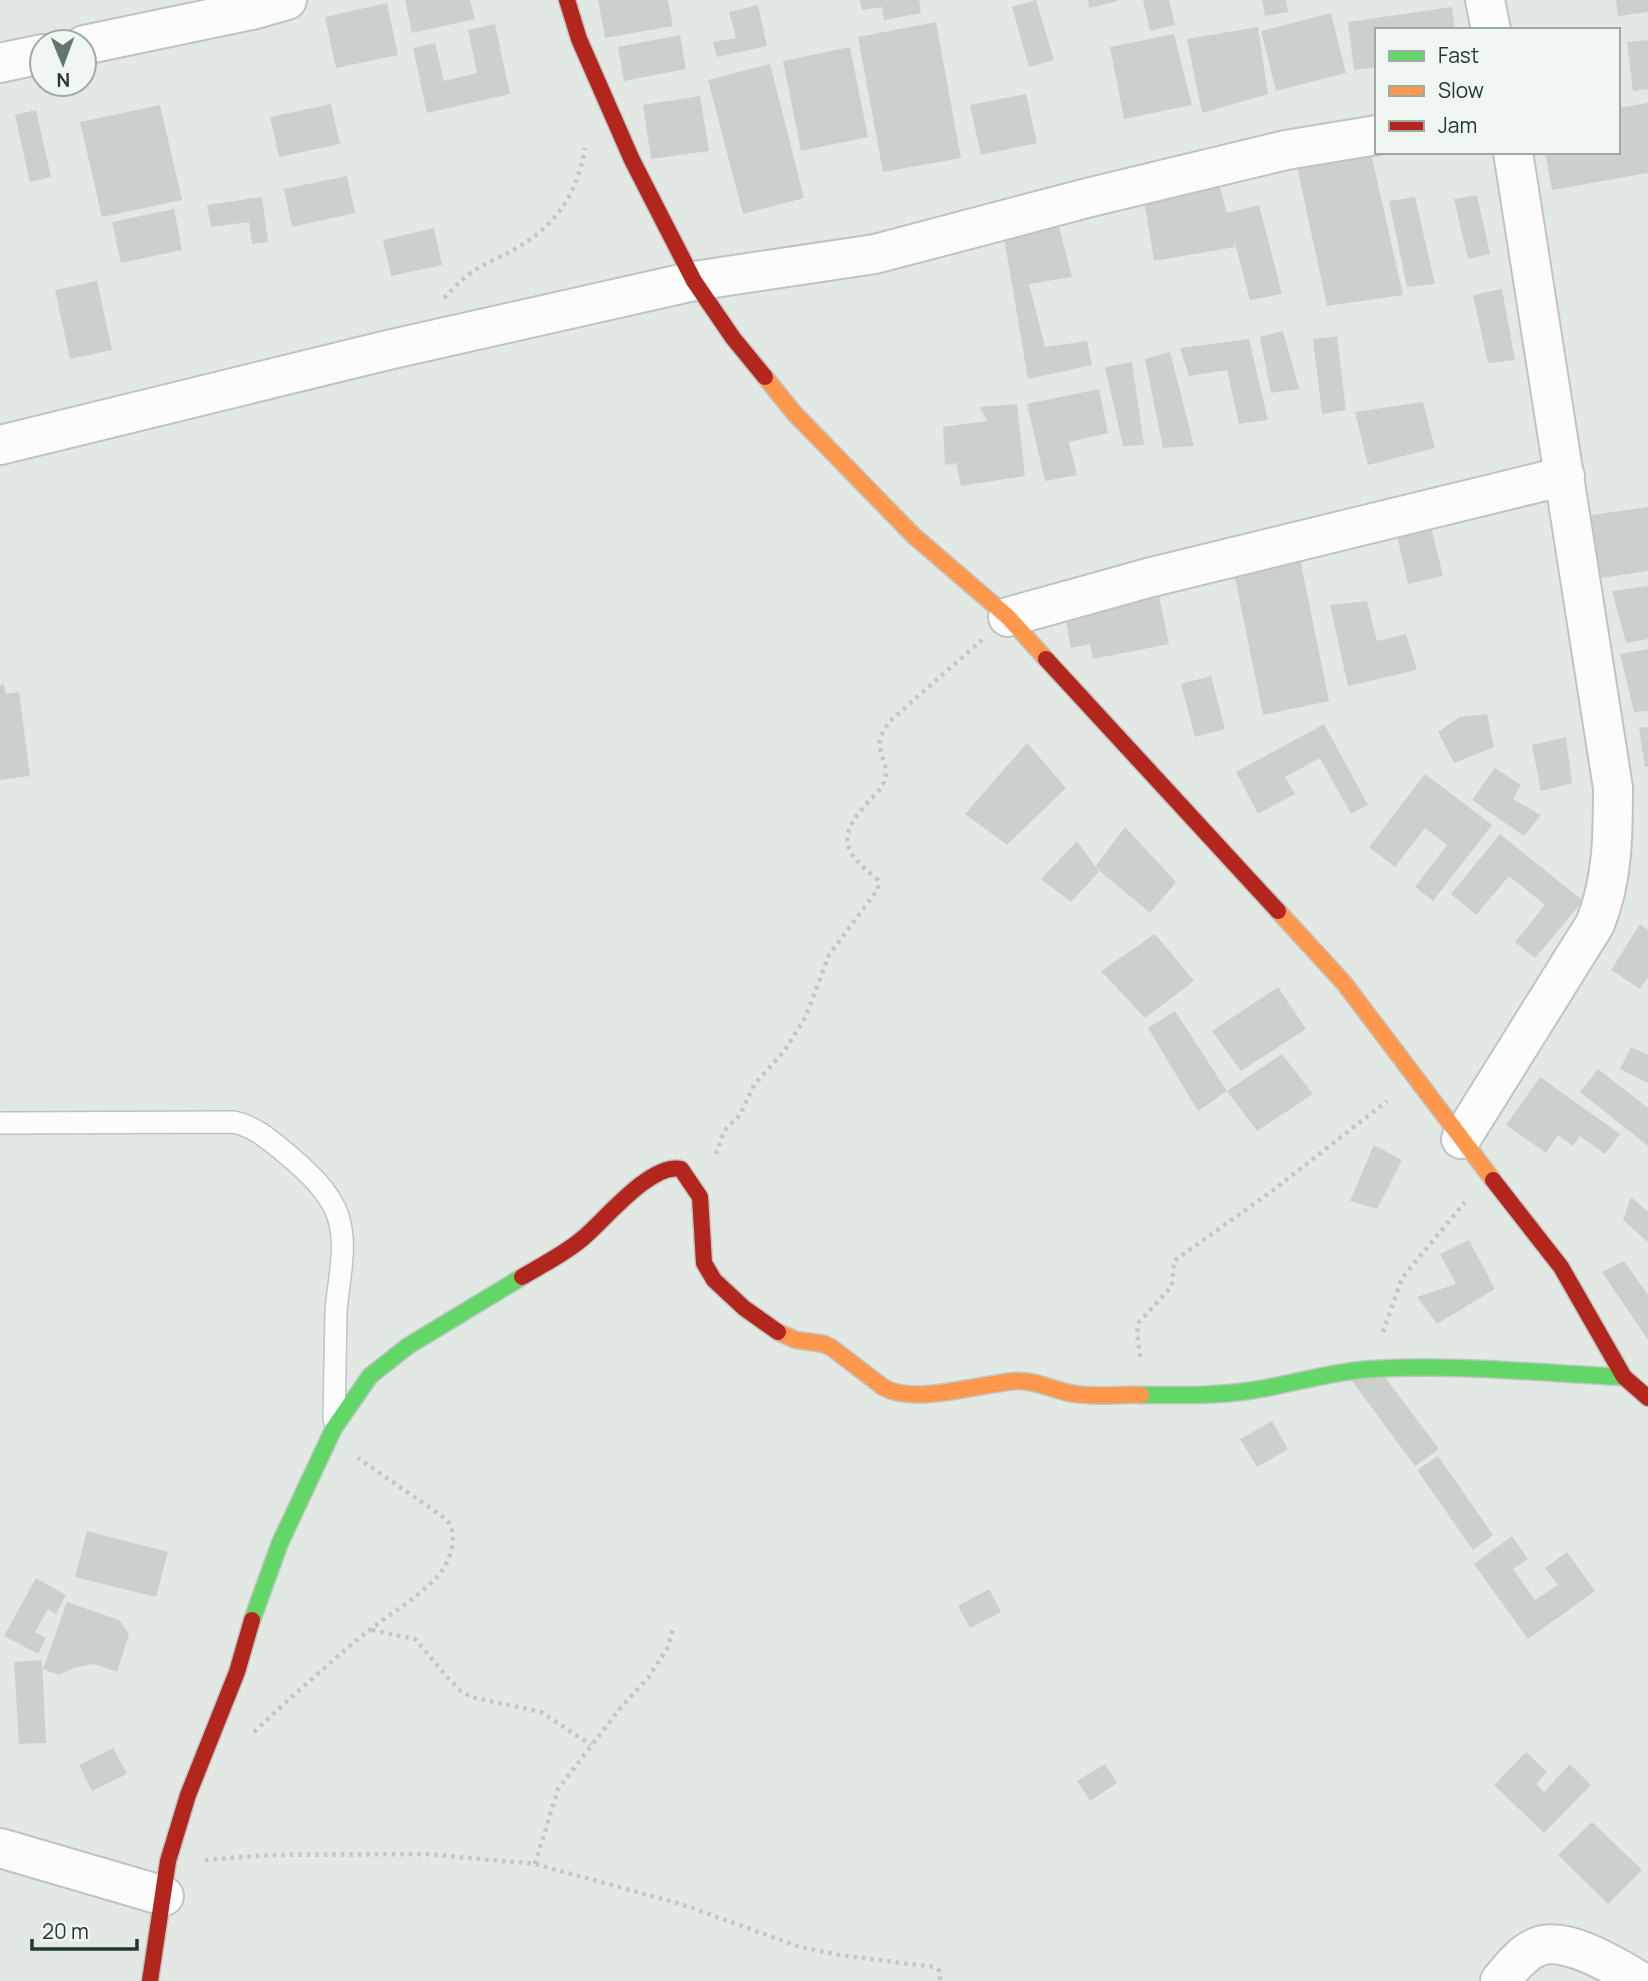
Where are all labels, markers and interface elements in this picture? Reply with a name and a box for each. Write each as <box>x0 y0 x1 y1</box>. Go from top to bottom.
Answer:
north arrow <box>28 28 98 98</box>
legend <box>1375 28 1620 154</box>
text: Fast <box>1438 41 1479 69</box>
text: N <box>56 67 70 93</box>
text: Slow <box>1438 76 1484 104</box>
text: Jam <box>1438 111 1477 139</box>
scale bar <box>32 1908 136 1952</box>
text: 20 m <box>42 1917 89 1945</box>

